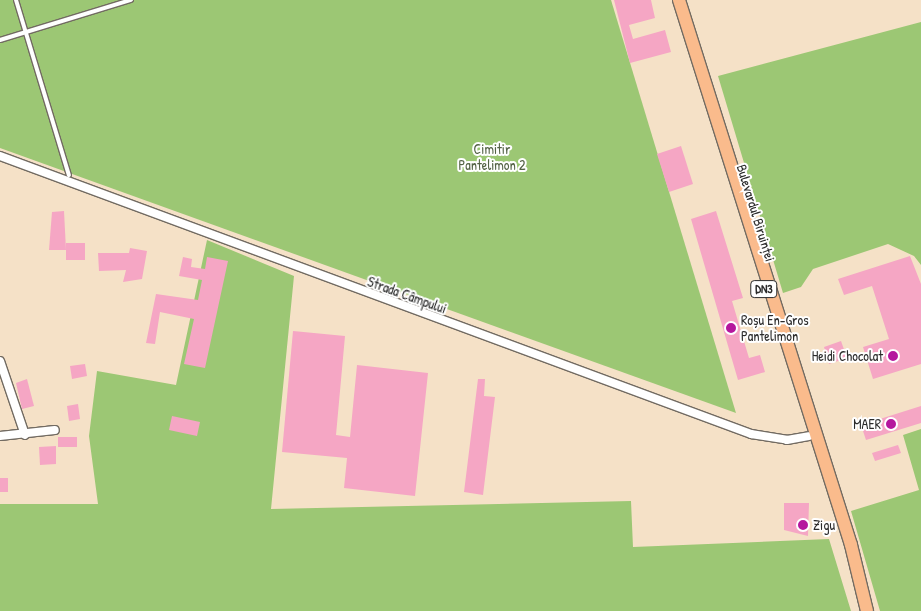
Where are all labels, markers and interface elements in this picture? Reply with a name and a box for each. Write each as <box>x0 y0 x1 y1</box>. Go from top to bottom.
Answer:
park label: Cimitir Pantelimon 2 <box>458 141 526 174</box>
street label: Bulevardul Biruinței <box>733 162 779 264</box>
street label: Strada Câmpului <box>365 273 449 317</box>
road number: DN3 <box>750 280 778 298</box>
place label: Roșu En-Gros Pantelimon <box>741 312 809 344</box>
marker: Roșu En-Gros Pantelimon <box>725 322 737 334</box>
place label: Heidi Chocolat <box>812 348 883 364</box>
marker: Heidi Chocolat <box>887 350 899 362</box>
place label: MAER <box>853 416 881 432</box>
marker: MAER <box>885 418 897 430</box>
place label: Zigu <box>813 517 835 533</box>
marker: Zigu <box>797 519 809 531</box>

